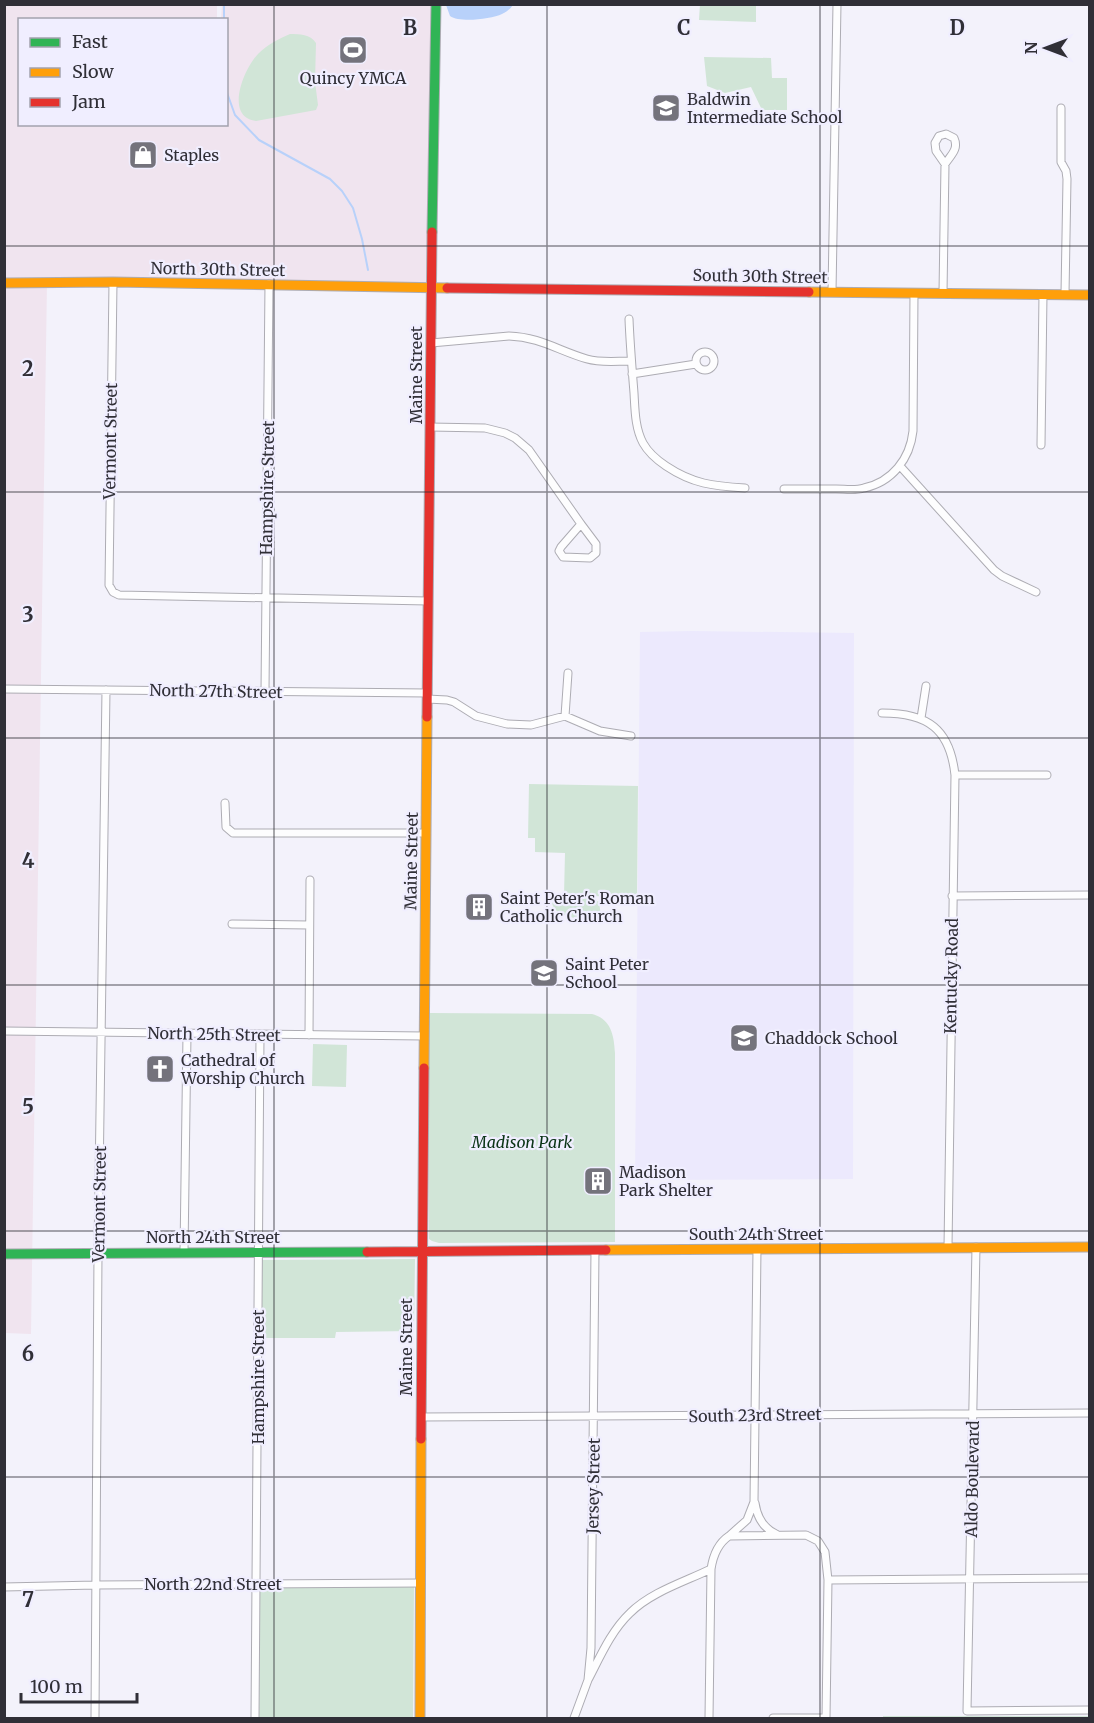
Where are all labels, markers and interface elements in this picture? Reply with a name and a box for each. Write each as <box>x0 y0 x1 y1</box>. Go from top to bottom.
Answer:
text: B <box>403 15 417 40</box>
text: C <box>677 15 691 40</box>
text: D <box>949 15 965 40</box>
legend <box>18 18 228 126</box>
north arrow <box>1016 18 1076 78</box>
text: Fast <box>72 30 108 53</box>
sports icon: Quincy YMCA <box>337 34 369 66</box>
text: N <box>1021 41 1041 54</box>
text: Slow <box>72 60 115 83</box>
place label: Quincy YMCA <box>300 68 407 88</box>
place label: Baldwin Intermediate School <box>687 89 843 127</box>
text: Jam <box>71 90 106 113</box>
school or university icon: Baldwin Intermediate School <box>650 92 682 124</box>
shop icon: Staples <box>127 139 159 171</box>
place label: Staples <box>164 145 219 165</box>
street label: North 30th Street <box>150 258 286 280</box>
street label: South 30th Street <box>692 265 828 287</box>
street label: Maine Street <box>406 325 426 424</box>
text: 2 <box>22 356 34 381</box>
street label: Vermont Street <box>99 382 121 500</box>
street label: Hampshire Street <box>256 420 278 556</box>
text: 3 <box>22 602 34 627</box>
street label: North 27th Street <box>149 680 284 702</box>
street label: Maine Street <box>400 811 422 910</box>
text: 4 <box>22 848 35 873</box>
place label: Saint Peter's Roman Catholic Church <box>500 888 655 926</box>
building icon: Saint Peter's Roman Catholic Church <box>463 891 495 923</box>
street label: Kentucky Road <box>940 917 962 1034</box>
place label: Saint Peter School <box>565 954 649 992</box>
school or university icon: Saint Peter School <box>528 957 560 989</box>
school or university icon: Chaddock School <box>728 1022 760 1054</box>
street label: North 25th Street <box>147 1023 282 1045</box>
place label: Chaddock School <box>765 1028 898 1048</box>
place label: Cathedral of Worship Church <box>180 1050 305 1088</box>
church icon: Cathedral of Worship Church <box>144 1053 176 1085</box>
text: 5 <box>22 1094 34 1119</box>
park label: Madison Park <box>471 1132 572 1152</box>
street label: Vermont Street <box>88 1145 110 1263</box>
place label: Madison Park Shelter <box>619 1162 713 1200</box>
building icon: Madison Park Shelter <box>582 1165 614 1197</box>
street label: South 24th Street <box>689 1224 824 1244</box>
street label: North 24th Street <box>146 1227 281 1247</box>
street label: Maine Street <box>396 1297 416 1396</box>
street label: Hampshire Street <box>248 1309 268 1444</box>
text: 6 <box>22 1341 34 1366</box>
street label: South 23rd Street <box>688 1404 822 1426</box>
street label: Aldo Boulevard <box>961 1420 983 1539</box>
street label: Jersey Street <box>582 1437 604 1535</box>
street label: North 22nd Street <box>144 1574 283 1594</box>
text: 7 <box>22 1587 34 1612</box>
scale bar <box>21 1666 136 1704</box>
text: 100 m <box>30 1675 83 1698</box>

